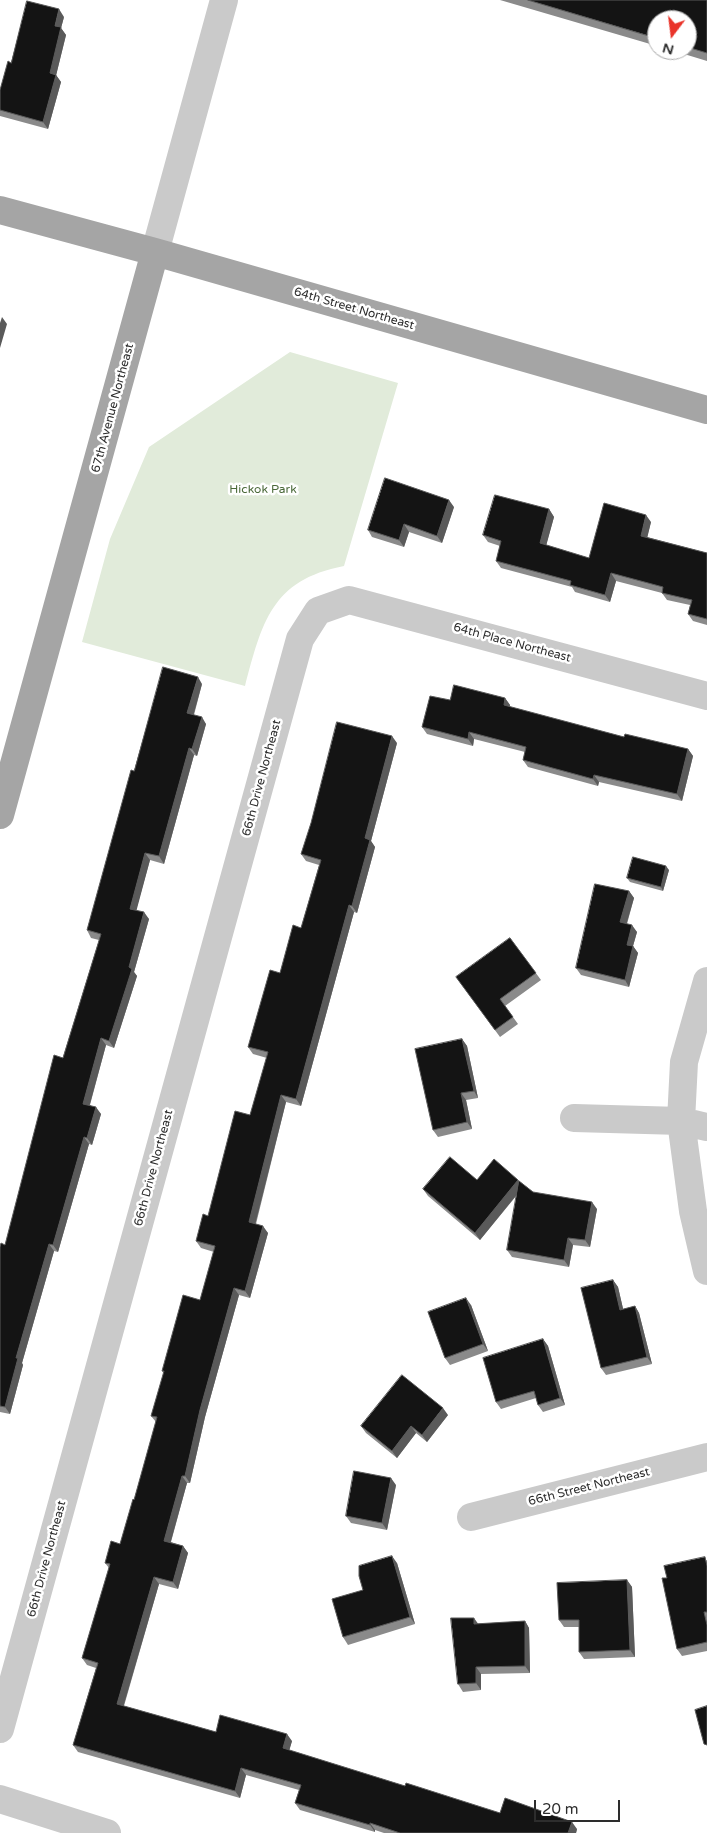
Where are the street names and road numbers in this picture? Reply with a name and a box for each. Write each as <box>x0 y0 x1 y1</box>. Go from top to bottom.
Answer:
street label: 64th Street Northeast <box>292 285 416 333</box>
street label: 67th Avenue Northeast <box>89 342 137 474</box>
street label: 64th Place Northeast <box>452 620 572 666</box>
street label: 66th Drive Northeast <box>240 718 284 838</box>
street label: 66th Drive Northeast <box>132 1108 176 1228</box>
street label: 66th Street Northeast <box>527 1465 651 1509</box>
street label: 66th Drive Northeast <box>25 1499 69 1619</box>

